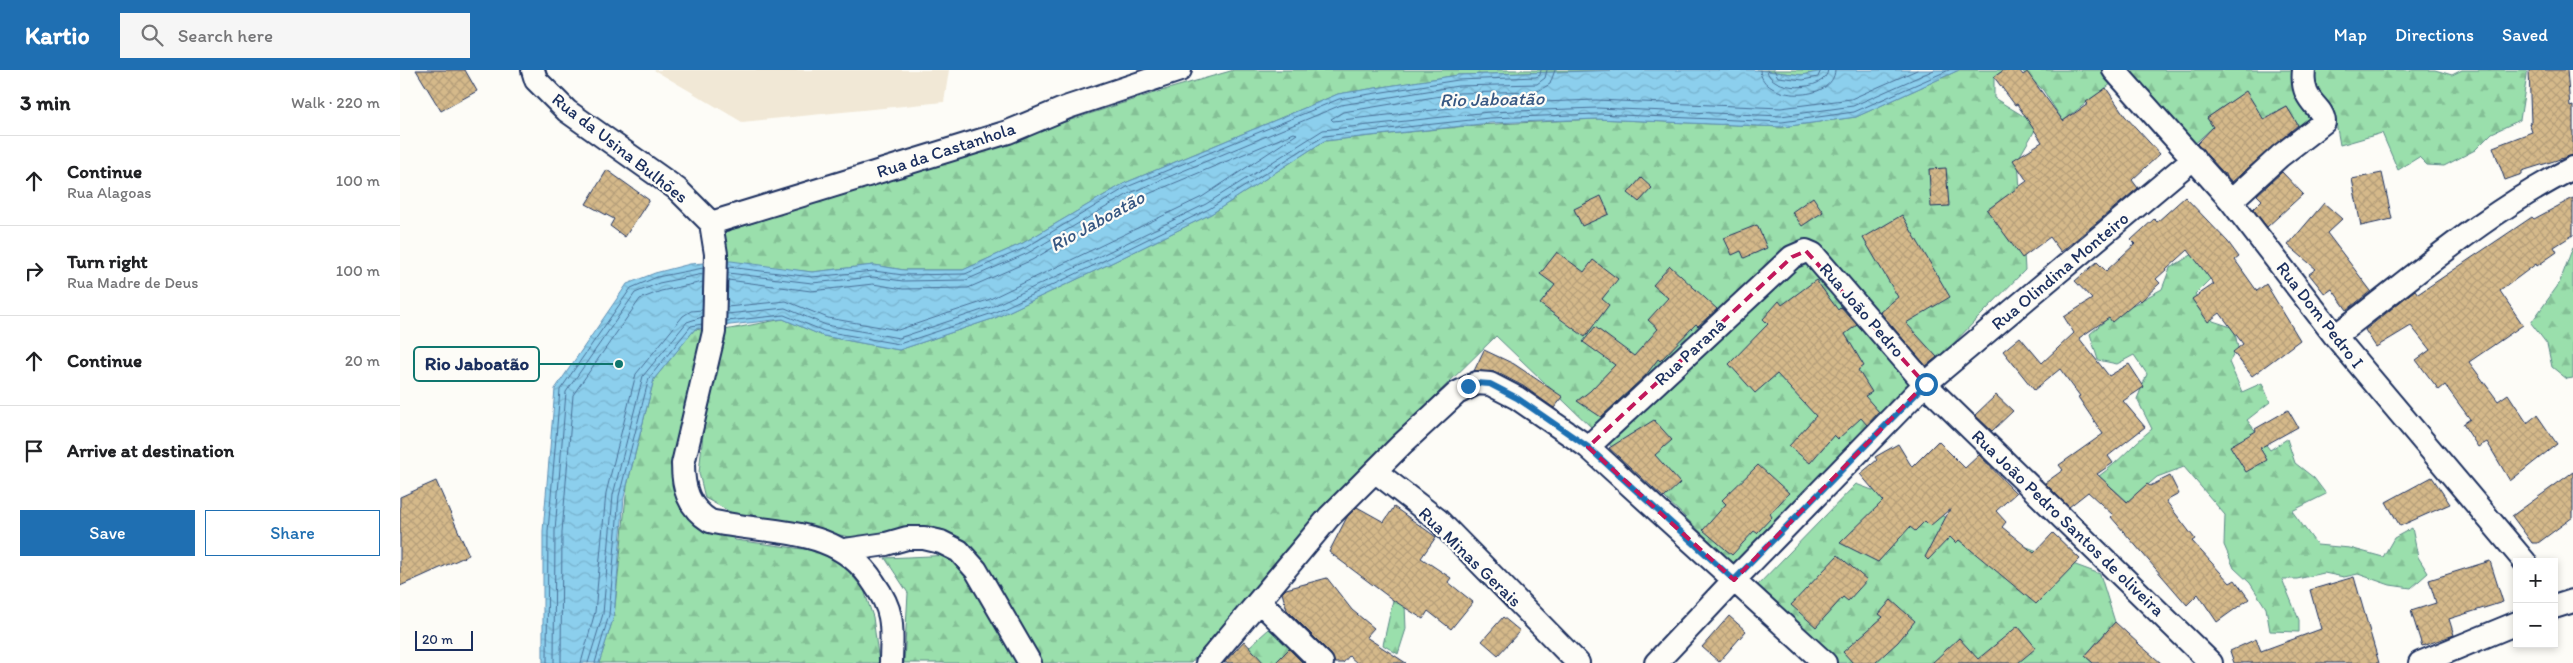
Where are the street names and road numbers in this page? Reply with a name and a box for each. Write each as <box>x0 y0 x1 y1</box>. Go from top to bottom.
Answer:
street label: Rua da Usina Bulhões <box>548 88 692 208</box>
street label: Rua da Castanhola <box>874 117 1019 183</box>
street label: Rua Olindina Monteiro <box>1987 207 2133 335</box>
street label: Rua Dom Pedro I <box>2272 257 2368 373</box>
street label: Rua João Pedro <box>1815 258 1909 362</box>
street label: Rua Paraná <box>1650 313 1730 390</box>
street label: Rua João Pedro Santos de oliveira <box>1967 425 2169 621</box>
street label: Rua Minas Gerais <box>1414 502 1526 612</box>

